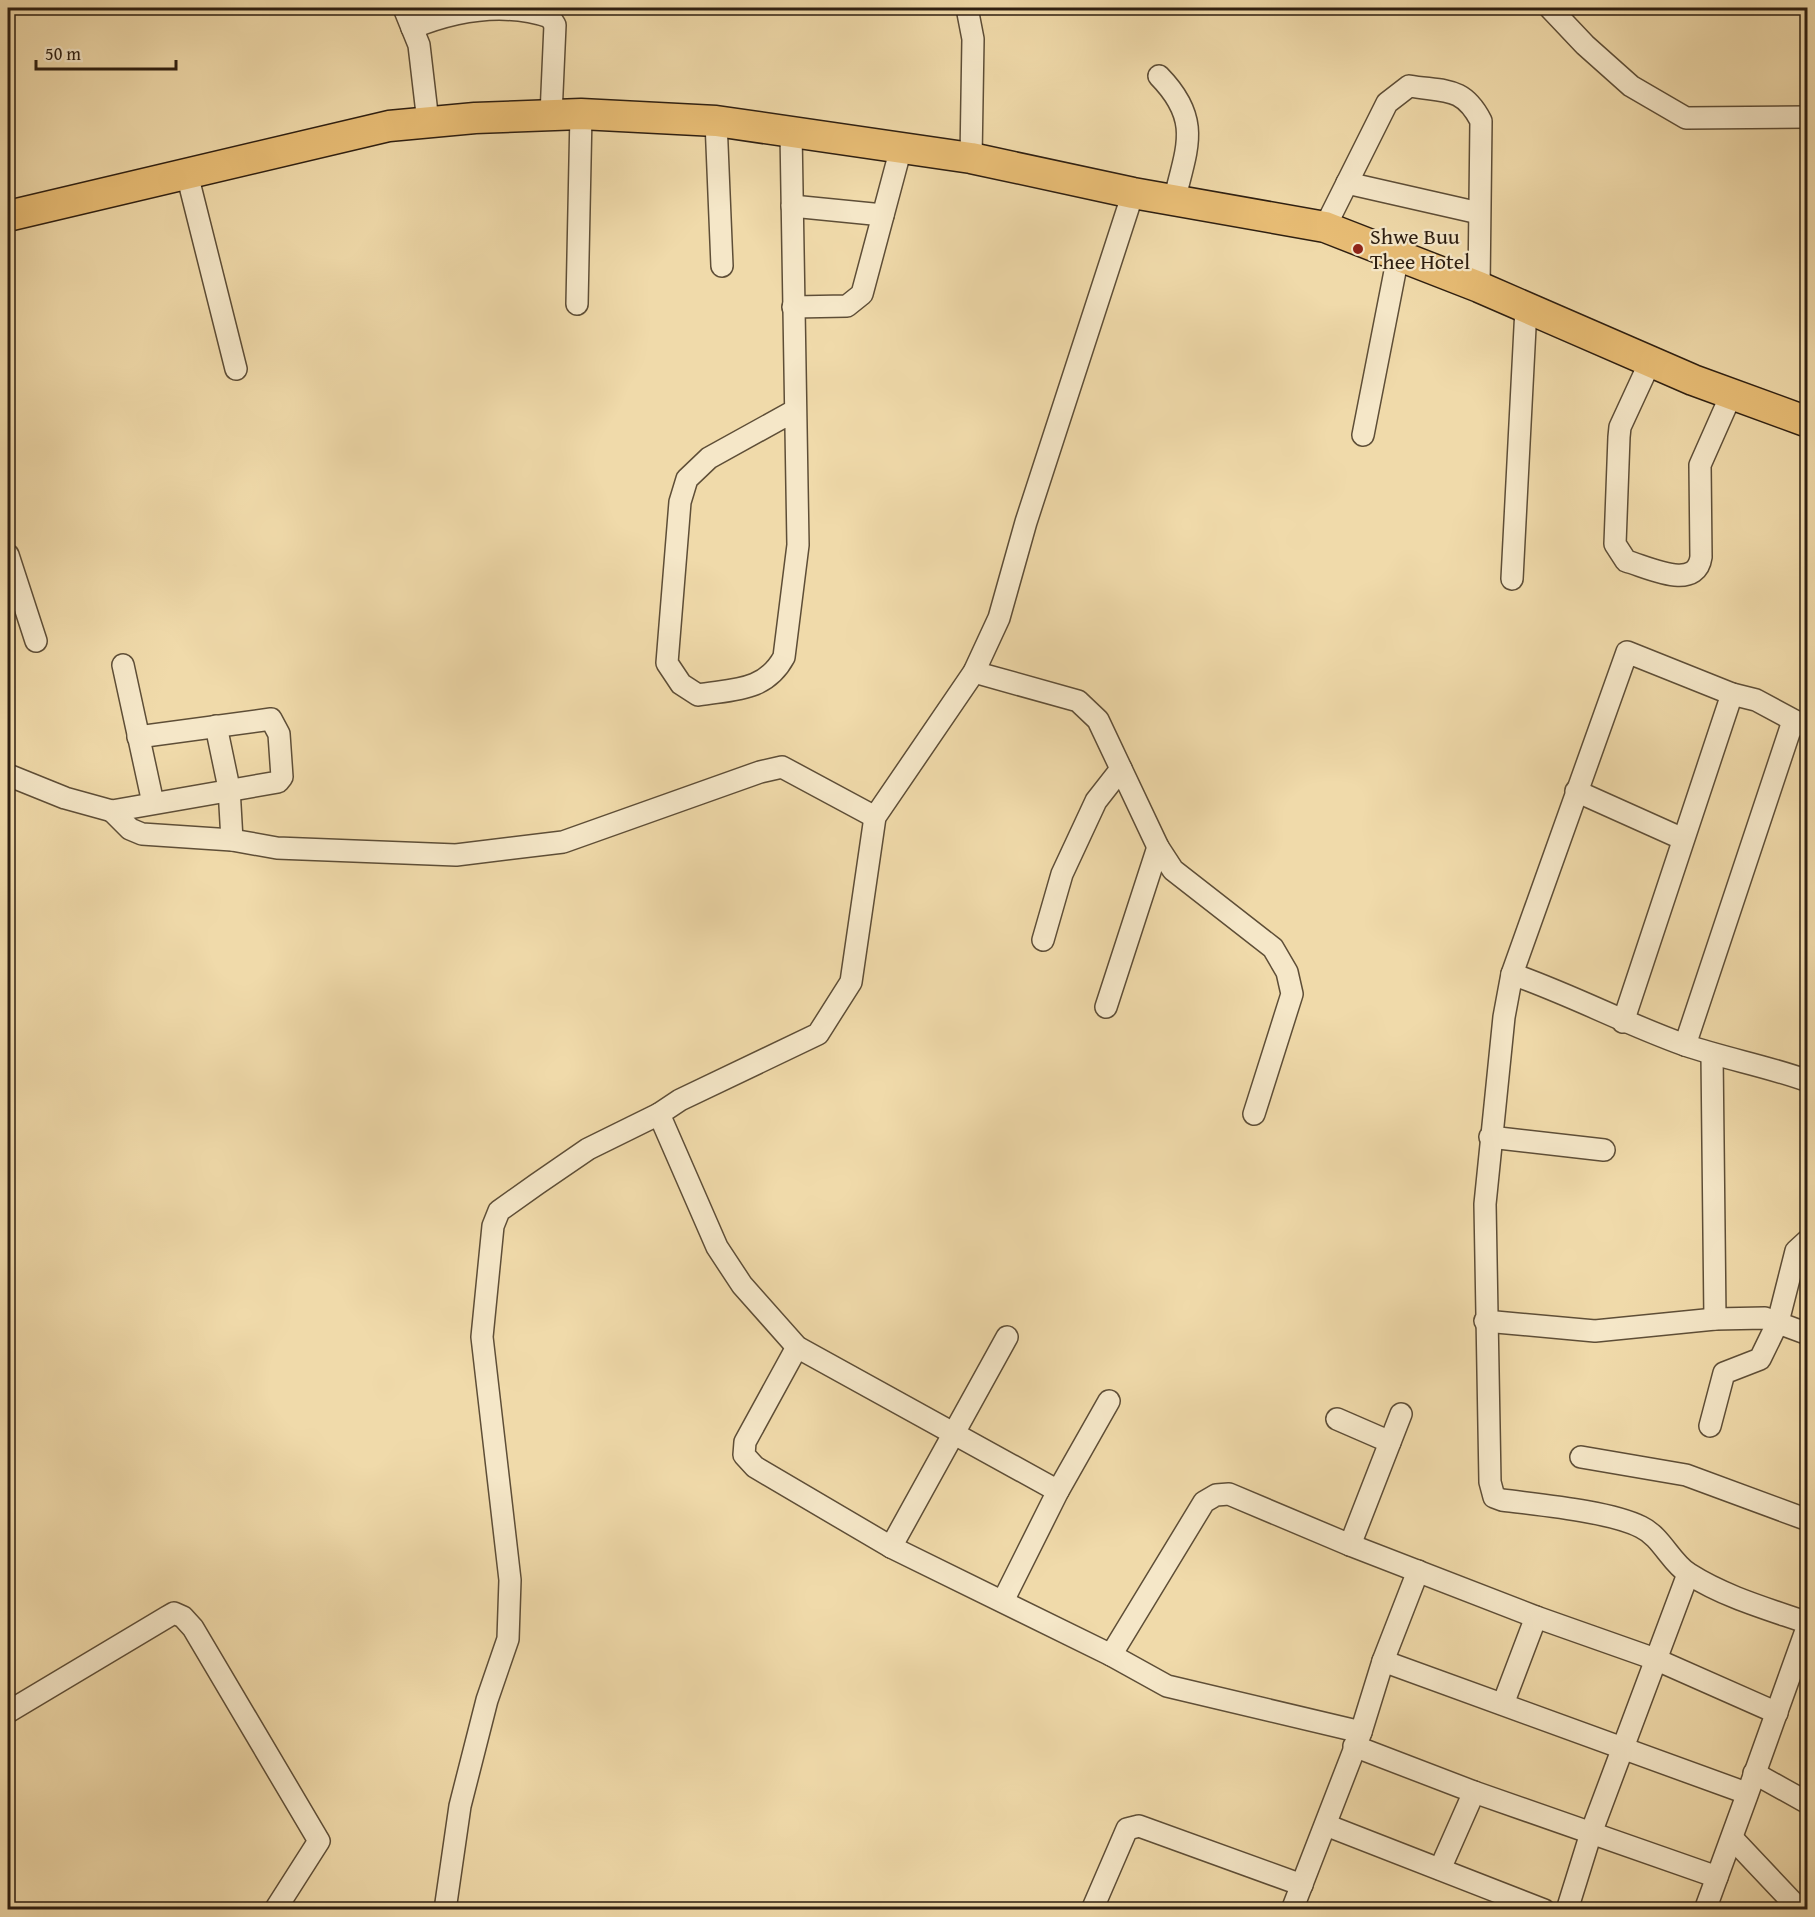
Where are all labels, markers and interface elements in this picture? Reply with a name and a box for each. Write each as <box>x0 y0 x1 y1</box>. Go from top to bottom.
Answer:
scale bar <box>36 33 176 71</box>
text: 50 m <box>45 40 81 67</box>
place label: Shwe Buu Thee Hotel <box>1370 220 1470 277</box>
marker: Shwe Buu Thee Hotel <box>1351 242 1365 256</box>

